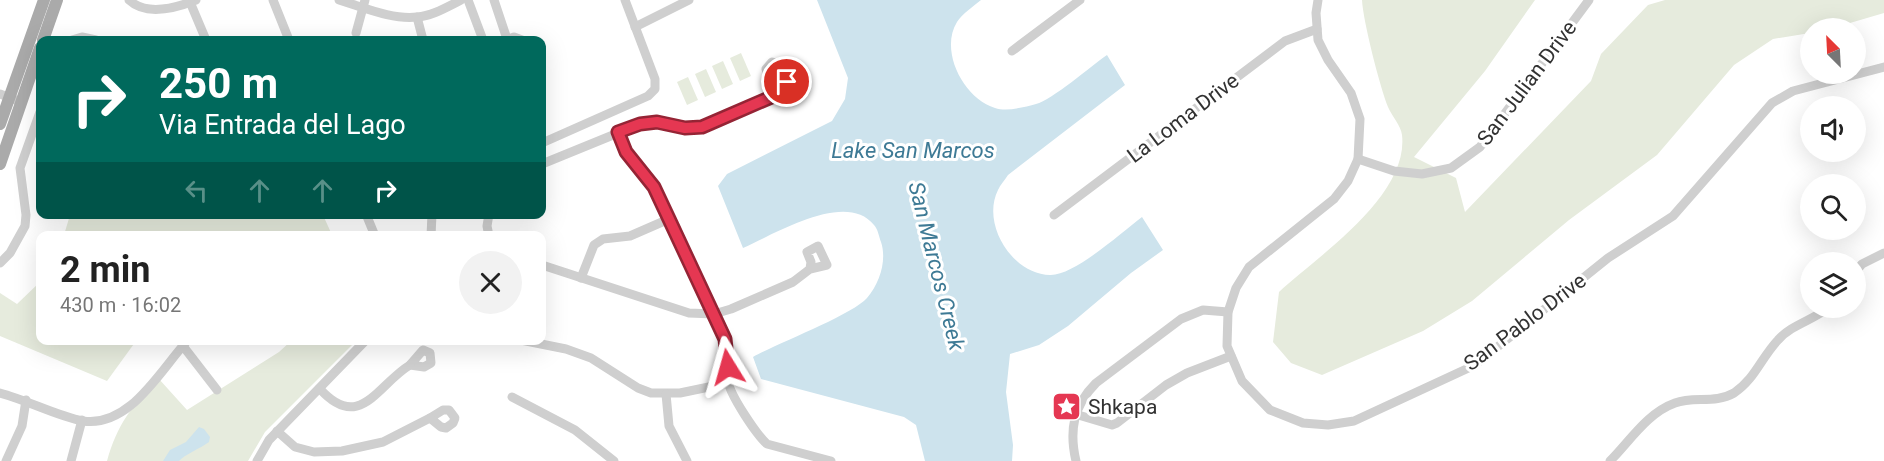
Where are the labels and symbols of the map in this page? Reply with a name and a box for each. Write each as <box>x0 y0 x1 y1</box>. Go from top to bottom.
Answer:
street label: San Julian Drive <box>1472 16 1582 150</box>
north arrow <box>1800 18 1866 84</box>
pin <box>761 56 812 107</box>
street label: La Loma Drive <box>1122 68 1244 168</box>
water label: Lake San Marcos <box>831 138 995 163</box>
water label: San Marcos Creek <box>903 179 970 354</box>
street label: San Pablo Drive <box>1459 268 1591 376</box>
position arrow <box>696 335 760 399</box>
place icon: Shkapa <box>1051 391 1083 423</box>
place label: Shkapa <box>1088 395 1157 419</box>

